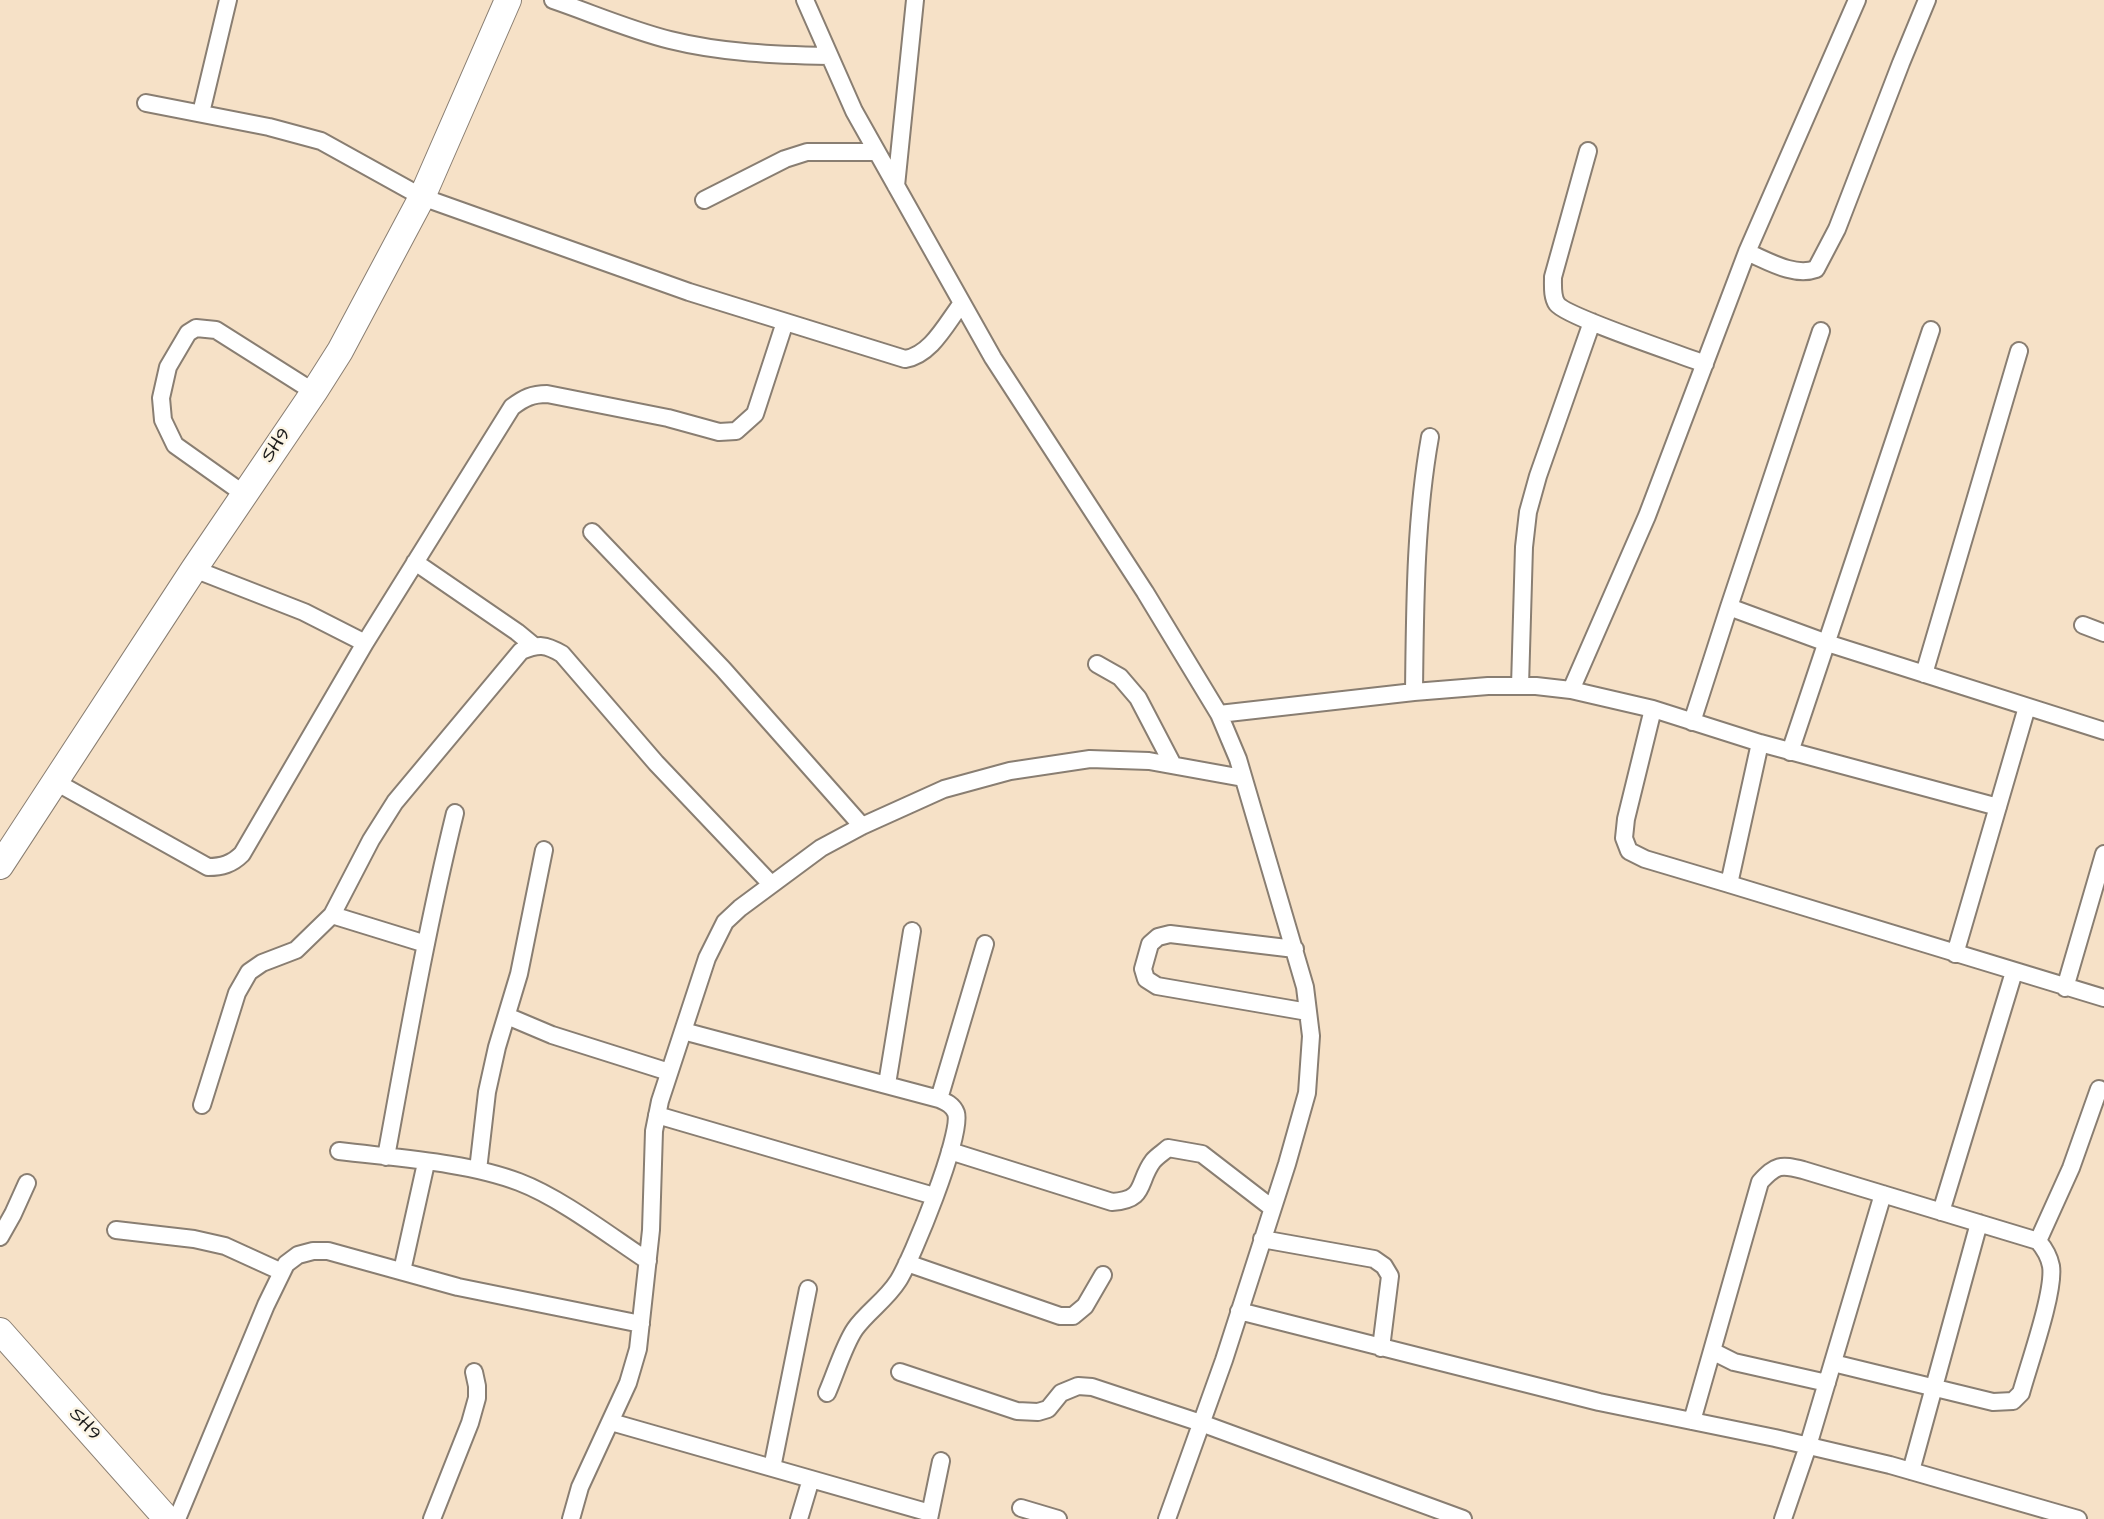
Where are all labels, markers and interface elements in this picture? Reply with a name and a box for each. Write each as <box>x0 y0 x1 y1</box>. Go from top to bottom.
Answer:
street label: SH9 <box>257 424 297 468</box>
street label: SH9 <box>63 1403 105 1447</box>

